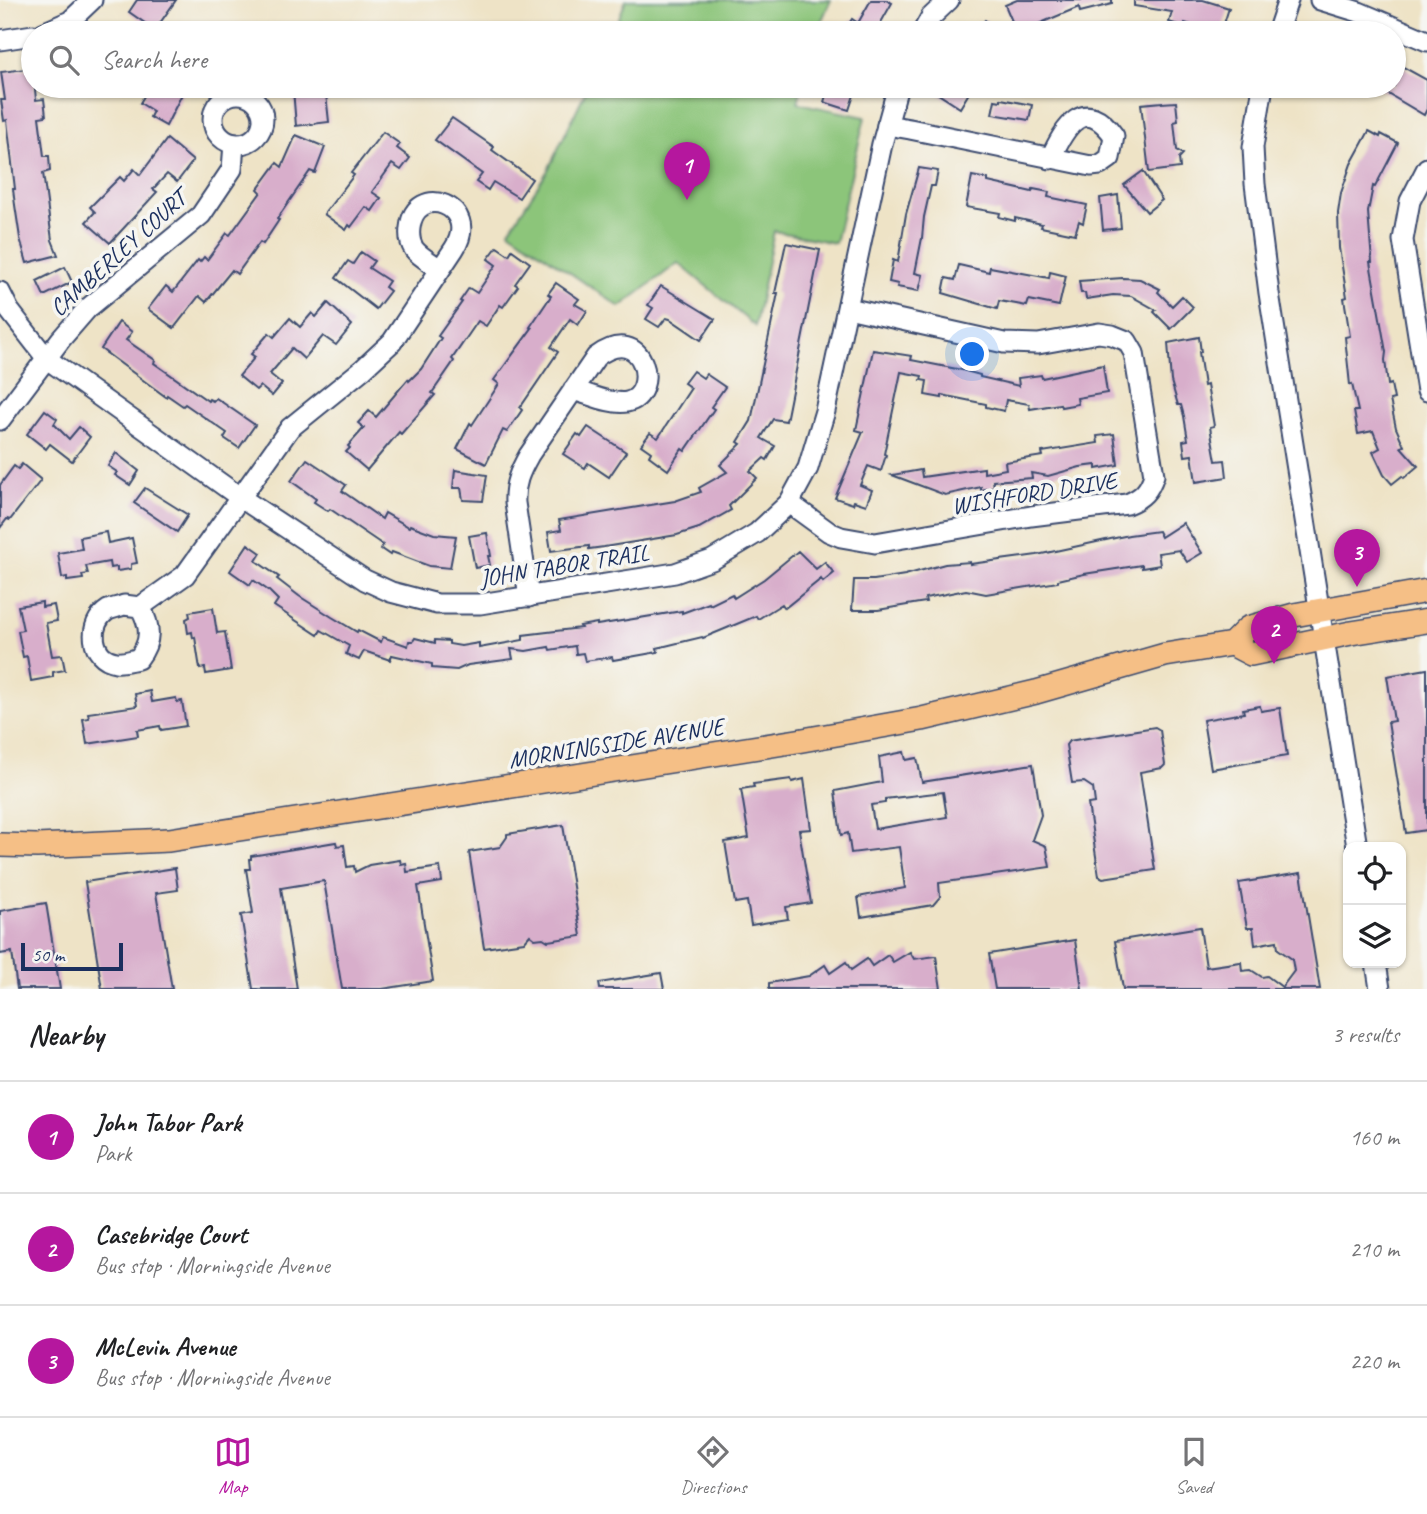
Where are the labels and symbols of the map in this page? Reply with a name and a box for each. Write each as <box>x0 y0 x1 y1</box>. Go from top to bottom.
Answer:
pin: 1 <box>664 142 710 200</box>
street label: CAMBERLEY COURT <box>43 180 197 322</box>
your location <box>955 337 989 371</box>
street label: WISHFORD DRIVE <box>949 465 1122 521</box>
pin: 3 <box>1334 529 1380 587</box>
street label: JOHN TABOR TRAIL <box>476 537 651 593</box>
pin: 2 <box>1251 606 1297 664</box>
street label: MORNINGSIDE AVENUE <box>506 711 729 775</box>
scale bar <box>21 940 122 972</box>

